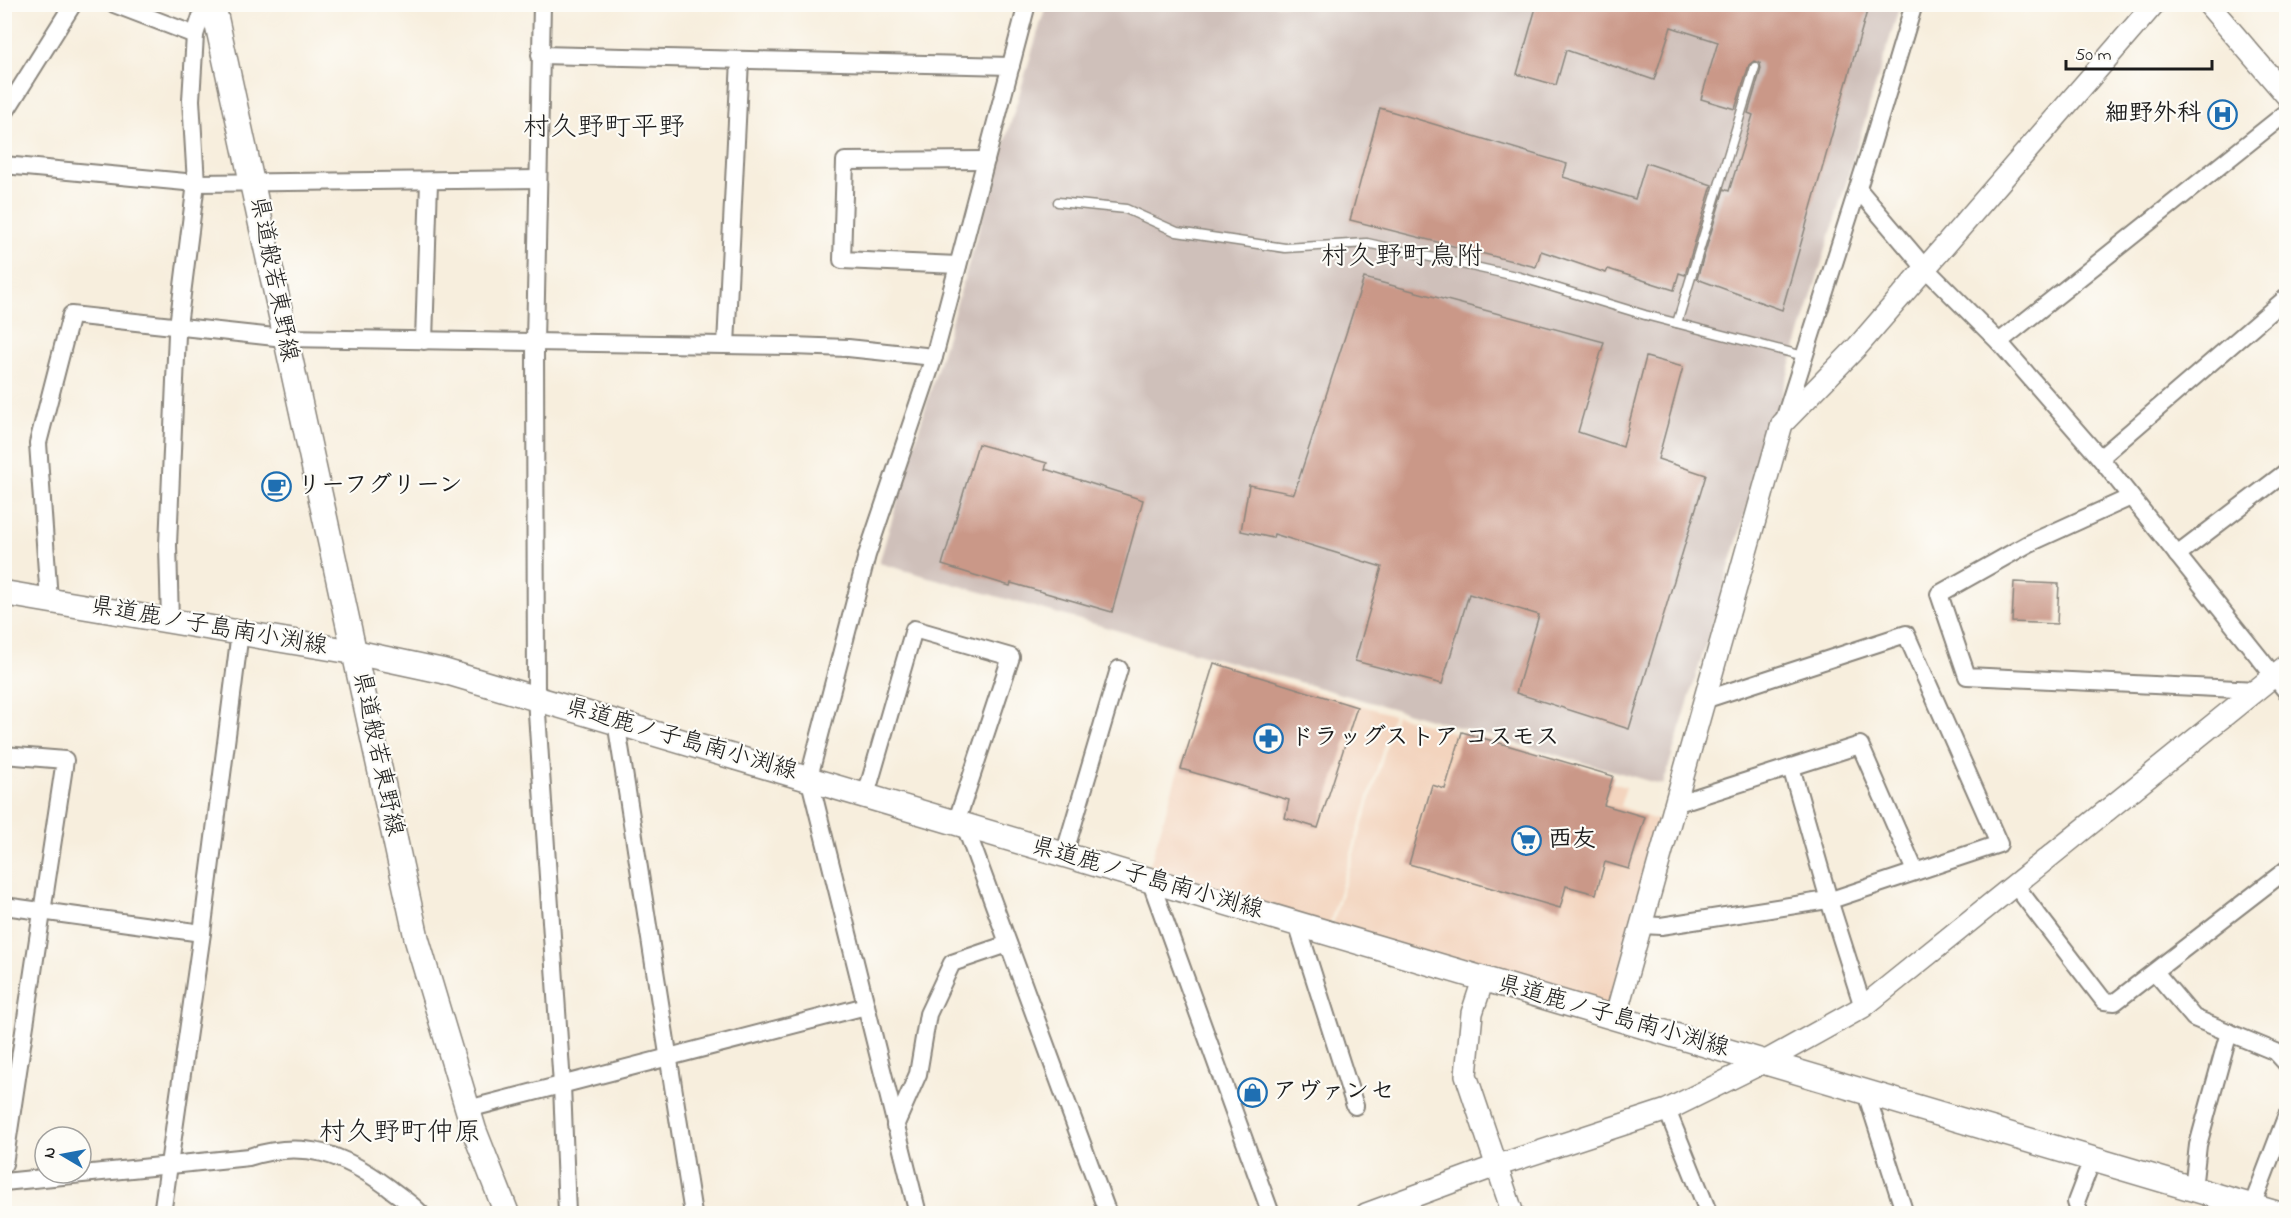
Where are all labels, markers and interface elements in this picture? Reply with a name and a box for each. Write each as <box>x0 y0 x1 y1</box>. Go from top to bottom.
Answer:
scale bar <box>2066 33 2212 71</box>
text: 50 m <box>2075 43 2112 69</box>
place label: 細野外科 <box>2105 97 2201 132</box>
hospital icon: 細野外科 <box>2206 98 2238 130</box>
district label: 村久野町平野 <box>523 109 685 148</box>
street label: 県道般若東野線 <box>240 193 306 365</box>
district label: 村久野町鳥附 <box>1321 238 1483 277</box>
place label: リーフグリーン <box>297 469 463 504</box>
cafe icon: リーフグリーン <box>260 470 292 502</box>
street label: 県道鹿ノ子島南小渕線 <box>88 589 330 665</box>
street label: 県道般若東野線 <box>342 668 412 840</box>
street label: 県道鹿ノ子島南小渕線 <box>561 690 801 790</box>
place label: ドラッグストア コスモス <box>1290 721 1560 756</box>
pharmacy icon: ドラッグストア コスモス <box>1253 722 1285 754</box>
place label: 西友 <box>1548 823 1596 858</box>
supermarket icon: 西友 <box>1511 824 1543 856</box>
street label: 県道鹿ノ子島南小渕線 <box>1027 829 1267 929</box>
street label: 県道鹿ノ子島南小渕線 <box>1493 967 1733 1067</box>
place label: アヴァンセ <box>1273 1075 1394 1110</box>
shop icon: アヴァンセ <box>1236 1076 1268 1108</box>
district label: 村久野町仲原 <box>319 1114 481 1153</box>
north arrow <box>33 1125 93 1185</box>
text: N <box>37 1145 63 1160</box>

